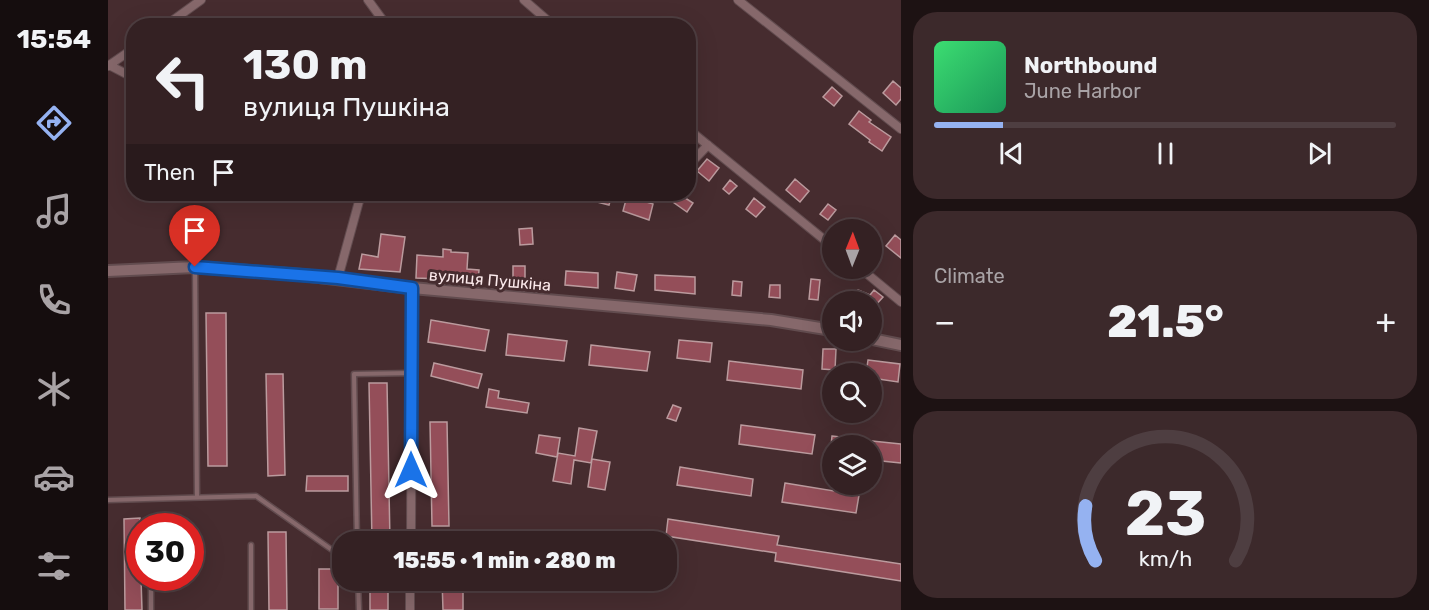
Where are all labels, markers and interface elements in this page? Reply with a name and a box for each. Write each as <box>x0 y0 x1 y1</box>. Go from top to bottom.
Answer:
text: 15:54 <box>17 23 91 55</box>
text: 130 m <box>243 40 368 90</box>
icon: left <box>144 42 222 120</box>
text: Northbound <box>1024 52 1157 79</box>
text: June Harbor <box>1024 79 1141 103</box>
text: вулиця Пушкіна <box>243 91 450 123</box>
icon: directions <box>33 102 75 144</box>
icon: previous <box>995 137 1028 170</box>
icon: pause <box>1149 137 1182 170</box>
icon: next <box>1303 137 1336 170</box>
icon: arrive <box>207 156 240 189</box>
text: Then <box>144 159 195 186</box>
icon: music <box>33 190 75 232</box>
pin <box>169 205 220 267</box>
icon: arrive <box>178 214 211 247</box>
north arrow <box>822 219 882 279</box>
map controls <box>822 219 882 495</box>
text: Climate <box>934 264 1005 288</box>
street label: вулиця Пушкіна <box>428 265 552 295</box>
icon: phone <box>33 279 75 321</box>
button: sound <box>822 291 882 351</box>
text: 21.5° <box>1107 295 1224 348</box>
text: − <box>934 302 955 341</box>
text: + <box>1375 302 1396 341</box>
button: search <box>822 363 882 423</box>
icon: climate <box>33 368 75 410</box>
button: layers <box>822 435 882 495</box>
position arrow <box>379 438 443 502</box>
icon: car <box>33 456 75 498</box>
text: 23 <box>1124 478 1206 552</box>
speed limit sign: 30 <box>126 513 204 591</box>
icon: filters <box>33 545 75 587</box>
text: 15:55 · 1 min · 280 m <box>393 547 616 574</box>
text: km/h <box>1138 547 1192 572</box>

